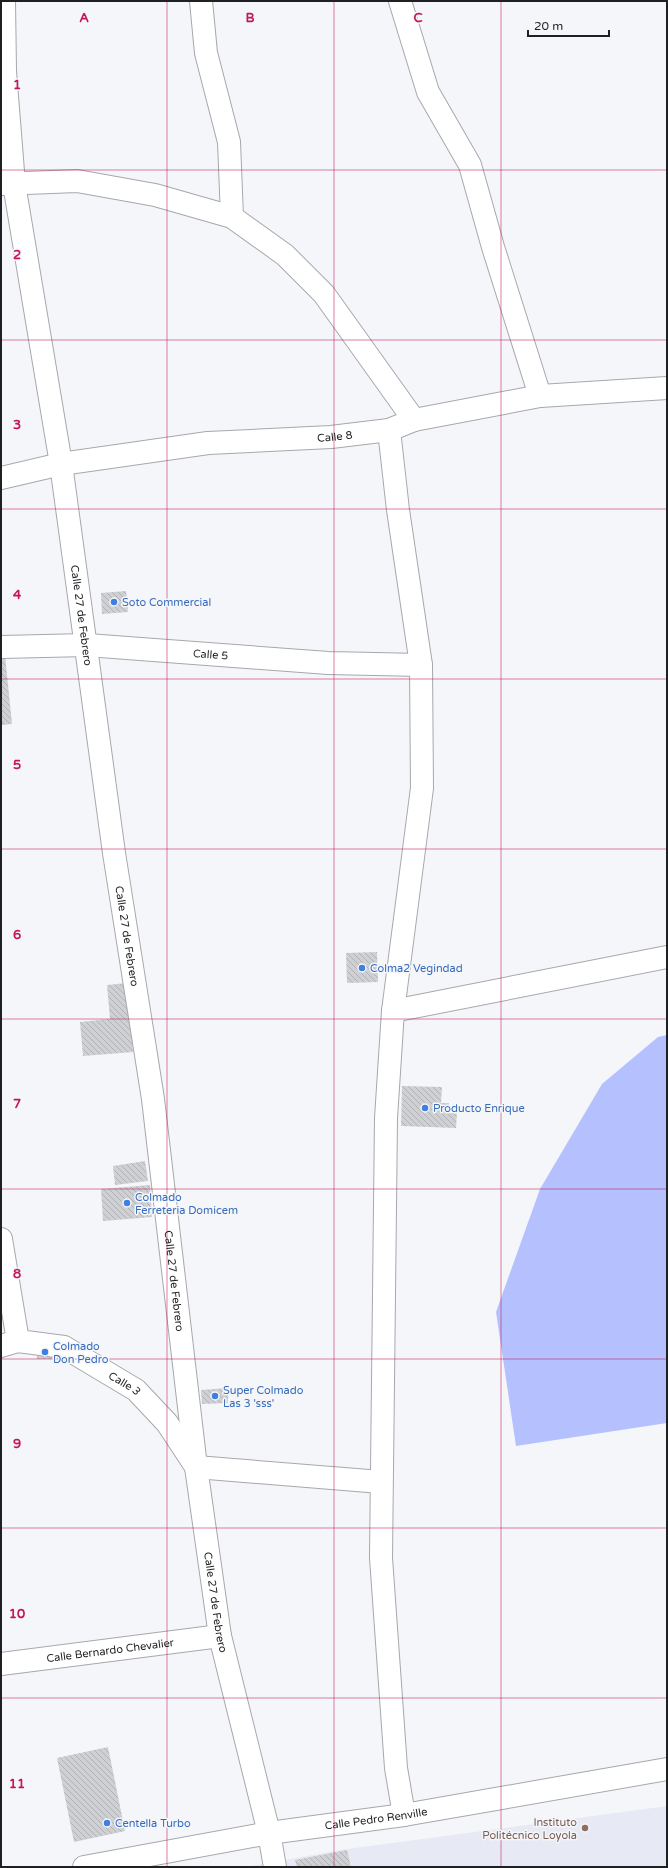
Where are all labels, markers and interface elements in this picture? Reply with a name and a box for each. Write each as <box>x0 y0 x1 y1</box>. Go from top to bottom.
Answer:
text: A <box>79 10 89 26</box>
text: B <box>245 10 255 26</box>
text: C <box>413 10 423 26</box>
scale bar <box>528 12 609 38</box>
text: 20 m <box>534 19 563 33</box>
text: 1 <box>13 77 21 93</box>
text: 2 <box>13 247 21 263</box>
text: 3 <box>13 417 21 433</box>
street label: Calle 8 <box>317 428 353 444</box>
street label: Calle 27 de Febrero <box>68 564 95 667</box>
text: 4 <box>13 587 22 603</box>
place label: Soto Commercial <box>122 596 211 609</box>
marker: Soto Commercial <box>109 597 119 607</box>
street label: Calle 5 <box>193 646 229 662</box>
text: 5 <box>13 757 21 773</box>
street label: Calle 27 de Febrero <box>113 885 142 988</box>
text: 6 <box>13 927 21 943</box>
place label: Colma2 Vegindad <box>370 962 463 975</box>
marker: Colma2 Vegindad <box>357 963 367 973</box>
text: 7 <box>13 1096 21 1112</box>
place label: Producto Enrique <box>433 1102 525 1115</box>
marker: Producto Enrique <box>420 1103 430 1113</box>
place label: Colmado Ferreteria Domicem <box>135 1191 238 1217</box>
marker: Colmado Ferreteria Domicem <box>122 1198 132 1208</box>
street label: Calle 27 de Febrero <box>162 1230 187 1332</box>
text: 8 <box>13 1266 21 1282</box>
place label: Colmado Don Pedro <box>53 1340 109 1366</box>
marker: Colmado Don Pedro <box>40 1347 50 1357</box>
street label: Calle 3 <box>106 1369 144 1398</box>
place label: Super Colmado Las 3 'sss' <box>223 1384 304 1410</box>
marker: Super Colmado Las 3 'sss' <box>210 1391 220 1401</box>
text: 9 <box>13 1436 21 1452</box>
street label: Calle 27 de Febrero <box>202 1551 230 1654</box>
text: 10 <box>9 1606 25 1622</box>
street label: Calle Bernardo Chevalier <box>46 1635 175 1665</box>
text: 11 <box>9 1776 25 1792</box>
street label: Calle Pedro Renville <box>324 1805 428 1832</box>
place label: Instituto Politécnico Loyola <box>482 1816 577 1842</box>
place label: Centella Turbo <box>115 1817 191 1830</box>
marker: Centella Turbo <box>102 1818 112 1828</box>
marker: Instituto Politécnico Loyola <box>580 1823 590 1833</box>

